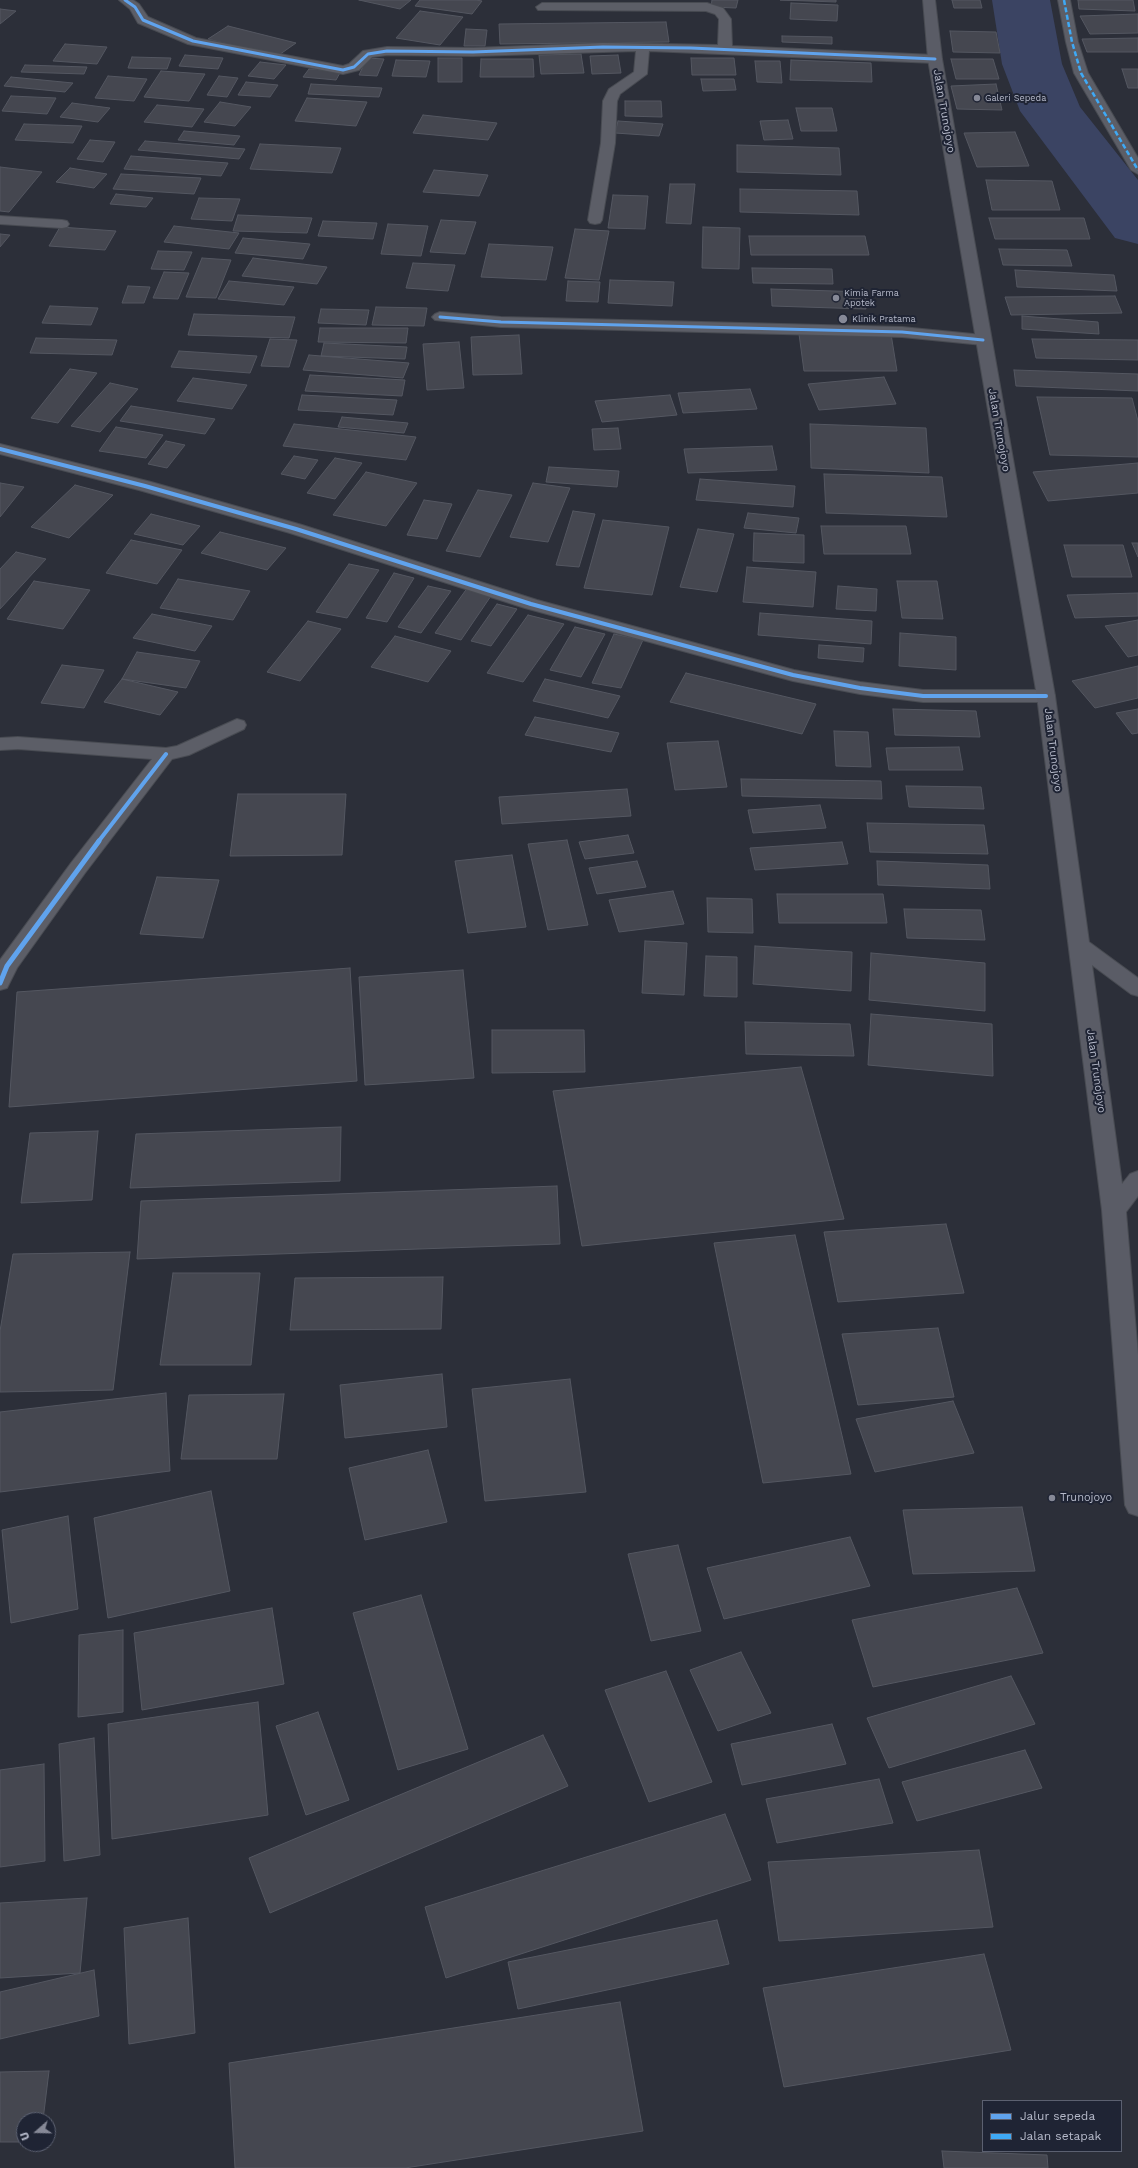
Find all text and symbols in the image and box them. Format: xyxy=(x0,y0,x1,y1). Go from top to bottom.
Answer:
street label: Jalan Trunojoyo xyxy=(930,68,958,154)
marker: Galeri Sepeda xyxy=(972,93,982,103)
place label: Galeri Sepeda xyxy=(985,93,1046,103)
place label: Kimia Farma Apotek xyxy=(844,288,899,309)
marker: Kimia Farma Apotek xyxy=(831,293,841,303)
marker: Klinik Pratama xyxy=(837,313,849,325)
place label: Klinik Pratama xyxy=(852,314,916,324)
street label: Jalan Trunojoyo xyxy=(985,387,1013,473)
street label: Jalan Trunojoyo xyxy=(1041,707,1065,793)
street label: Jalan Trunojoyo xyxy=(1084,1028,1108,1114)
place label: Trunojoyo xyxy=(1060,1491,1112,1505)
marker: Trunojoyo xyxy=(1047,1493,1057,1503)
legend xyxy=(982,2100,1122,2152)
text: Jalur sepeda xyxy=(1020,2109,1095,2123)
north arrow xyxy=(16,2112,56,2152)
text: Jalan setapak xyxy=(1020,2129,1101,2143)
text: U xyxy=(18,2130,33,2142)

